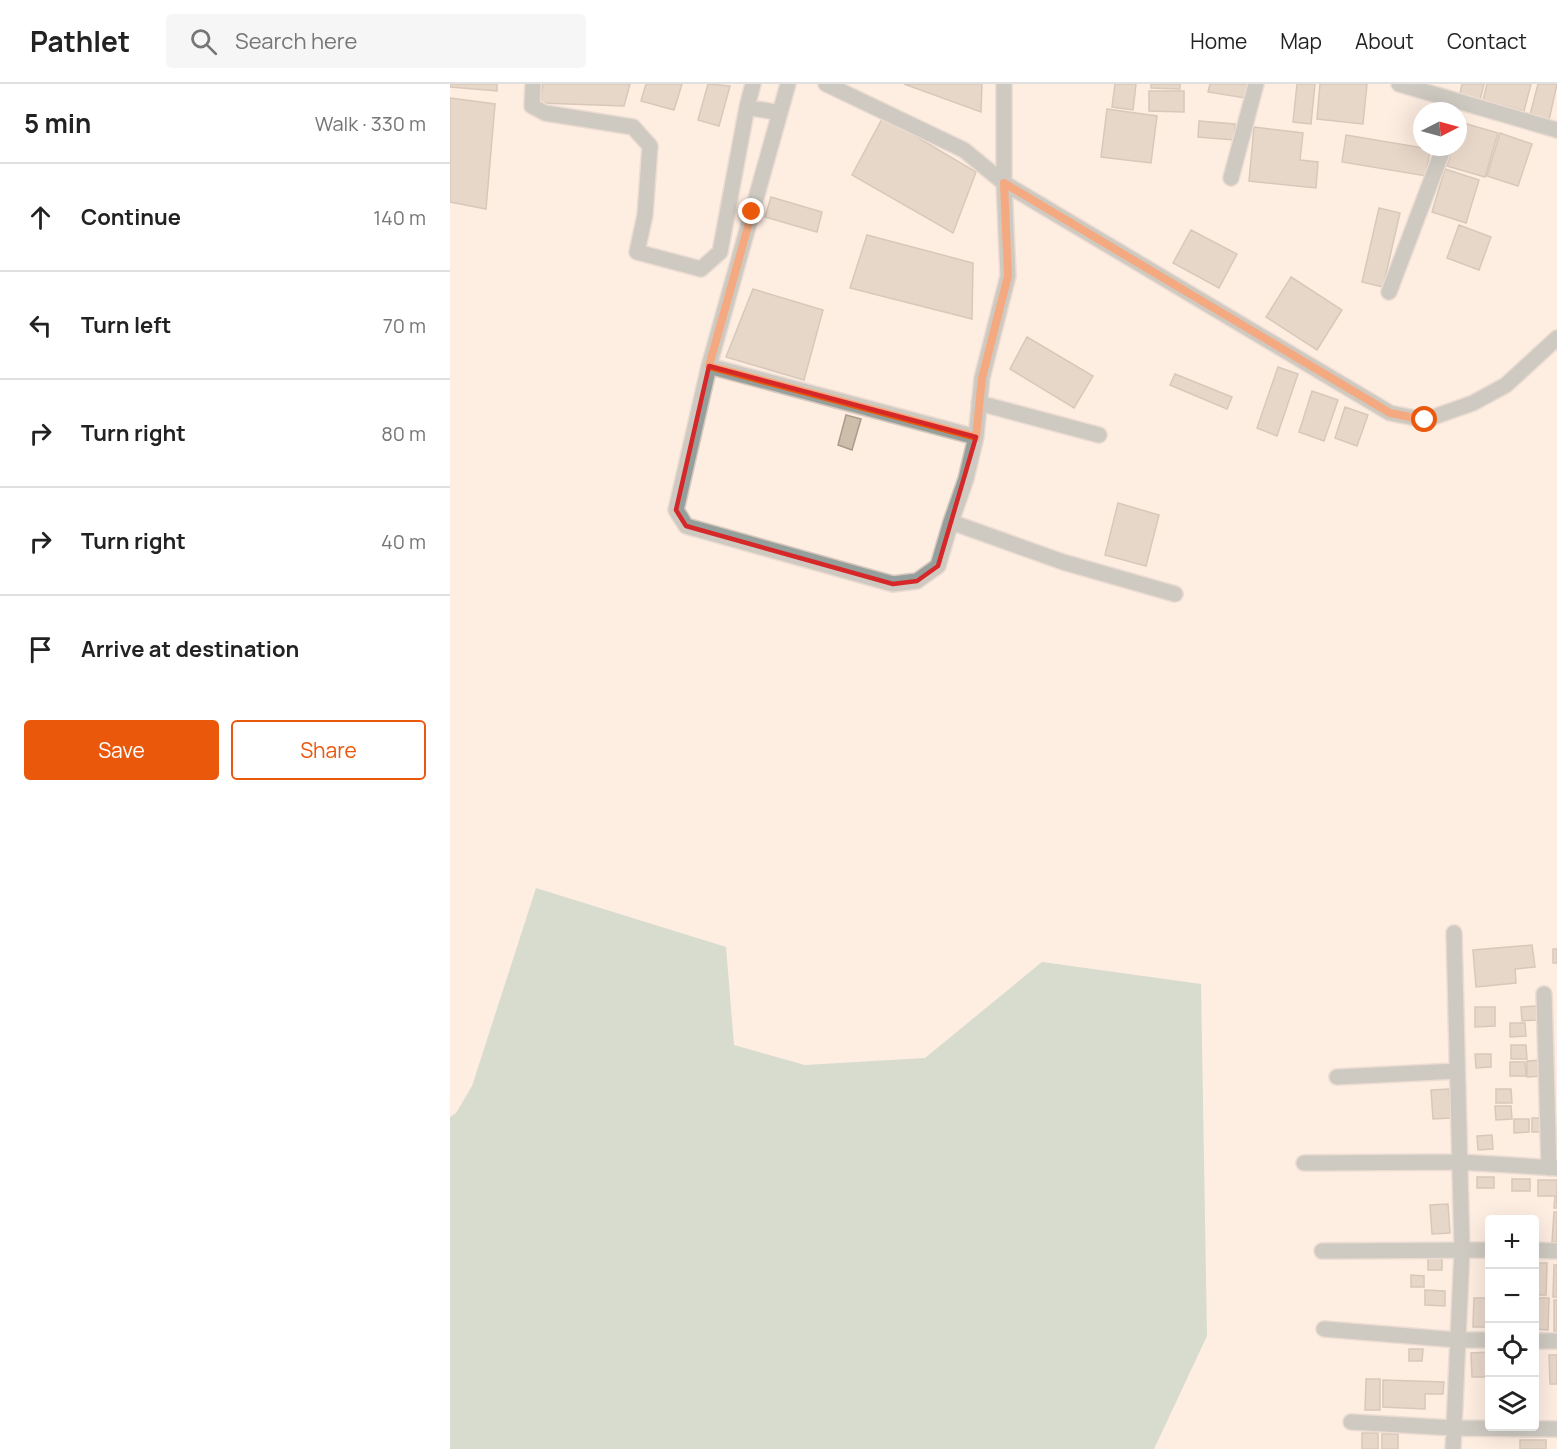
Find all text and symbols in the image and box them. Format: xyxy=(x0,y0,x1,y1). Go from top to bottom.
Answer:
search box xyxy=(166,14,586,68)
text: Pathlet xyxy=(30,22,130,60)
icon: search xyxy=(187,25,220,58)
text: Search here xyxy=(235,26,357,56)
text: Home xyxy=(1190,27,1247,55)
text: Map xyxy=(1280,27,1322,55)
text: About xyxy=(1355,27,1414,55)
text: Contact xyxy=(1447,27,1527,55)
north arrow xyxy=(1413,102,1467,156)
text: 5 min xyxy=(24,105,91,141)
text: Walk · 330 m xyxy=(315,110,426,137)
route end xyxy=(738,198,764,224)
icon: ahead xyxy=(24,201,57,234)
text: Continue xyxy=(81,202,181,232)
text: 140 m xyxy=(373,204,426,231)
icon: left xyxy=(24,309,57,342)
text: Turn left xyxy=(81,310,171,340)
text: 70 m xyxy=(383,312,426,339)
route start xyxy=(1411,406,1437,432)
icon: right xyxy=(24,417,57,450)
text: Turn right xyxy=(81,418,186,448)
text: 80 m xyxy=(381,420,426,447)
icon: right xyxy=(24,525,57,558)
text: Turn right xyxy=(81,526,186,556)
text: 40 m xyxy=(381,528,426,555)
icon: arrive xyxy=(24,633,57,666)
text: Arrive at destination xyxy=(81,634,299,664)
button: Save xyxy=(24,720,219,780)
button: Share xyxy=(231,720,426,780)
map controls xyxy=(1485,1215,1539,1431)
button: + xyxy=(1485,1215,1539,1269)
button: − xyxy=(1485,1269,1539,1323)
button: locate xyxy=(1485,1323,1539,1377)
button: layers xyxy=(1485,1377,1539,1431)

